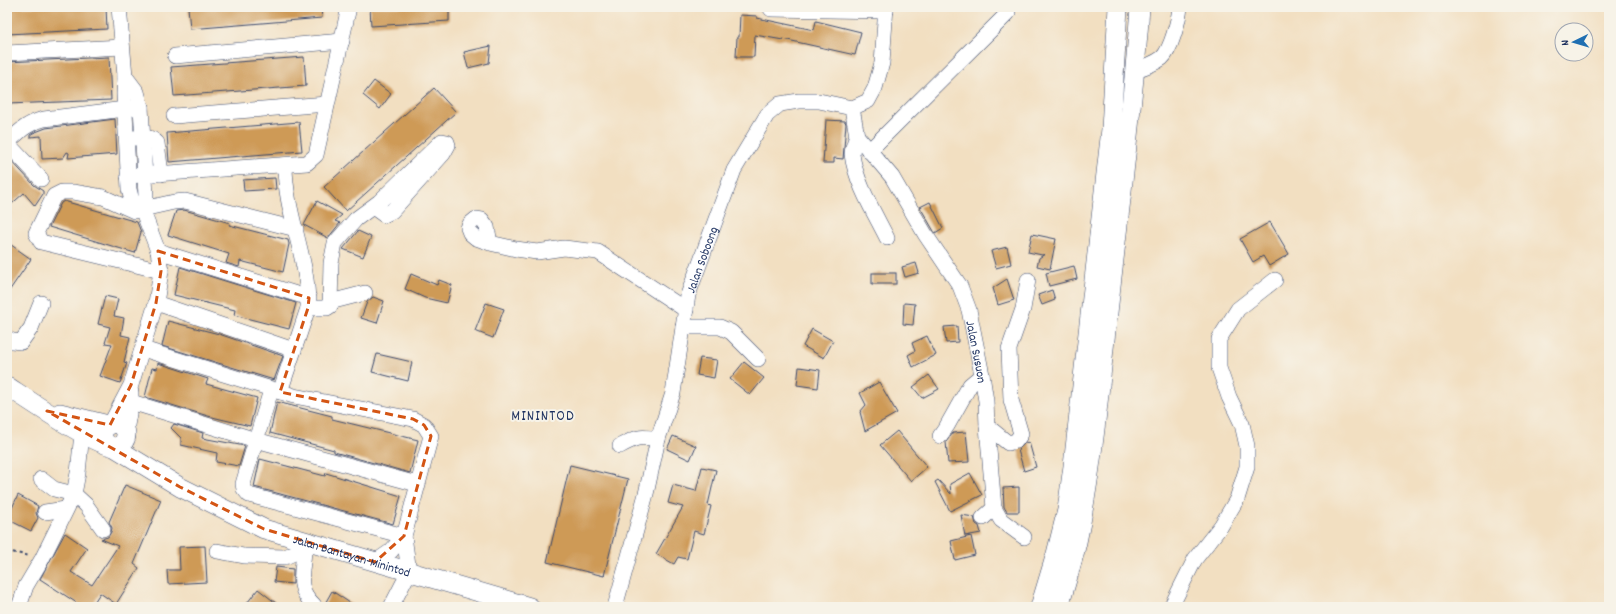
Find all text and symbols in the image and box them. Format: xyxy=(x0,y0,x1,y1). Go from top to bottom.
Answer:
north arrow xyxy=(1554,22,1594,62)
text: N xyxy=(1558,39,1574,46)
street label: Jalan Soboong xyxy=(683,224,724,296)
street label: Jalan Susuon xyxy=(959,319,990,385)
district label: MININTOD xyxy=(511,406,575,428)
street label: Jalan Bantayan-Minintod xyxy=(291,531,412,583)

